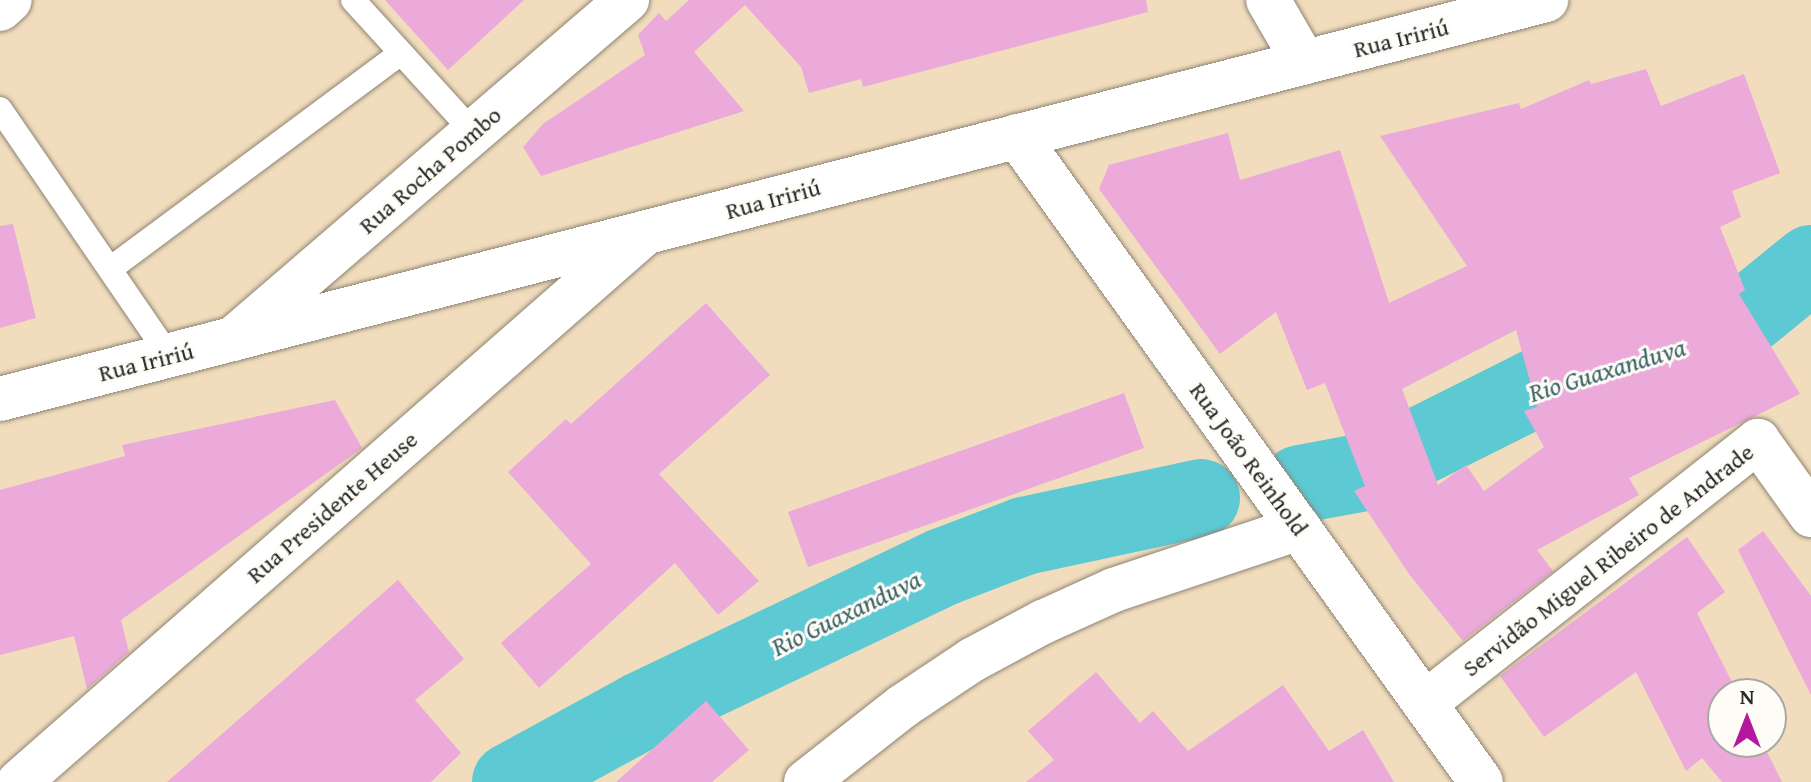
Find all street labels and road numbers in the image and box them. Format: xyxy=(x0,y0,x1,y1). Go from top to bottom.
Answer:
street label: Rua Iririú xyxy=(1350,12,1452,64)
street label: Rua Rocha Pombo xyxy=(353,100,507,240)
street label: Rua Iririú xyxy=(722,173,824,225)
street label: Rua Iririú xyxy=(95,336,197,388)
street label: Rua João Reinhold xyxy=(1184,377,1314,541)
street label: Rua Presidente Heuse xyxy=(241,425,423,589)
street label: Servidão Miguel Ribeiro de Andrade xyxy=(1457,437,1759,683)

